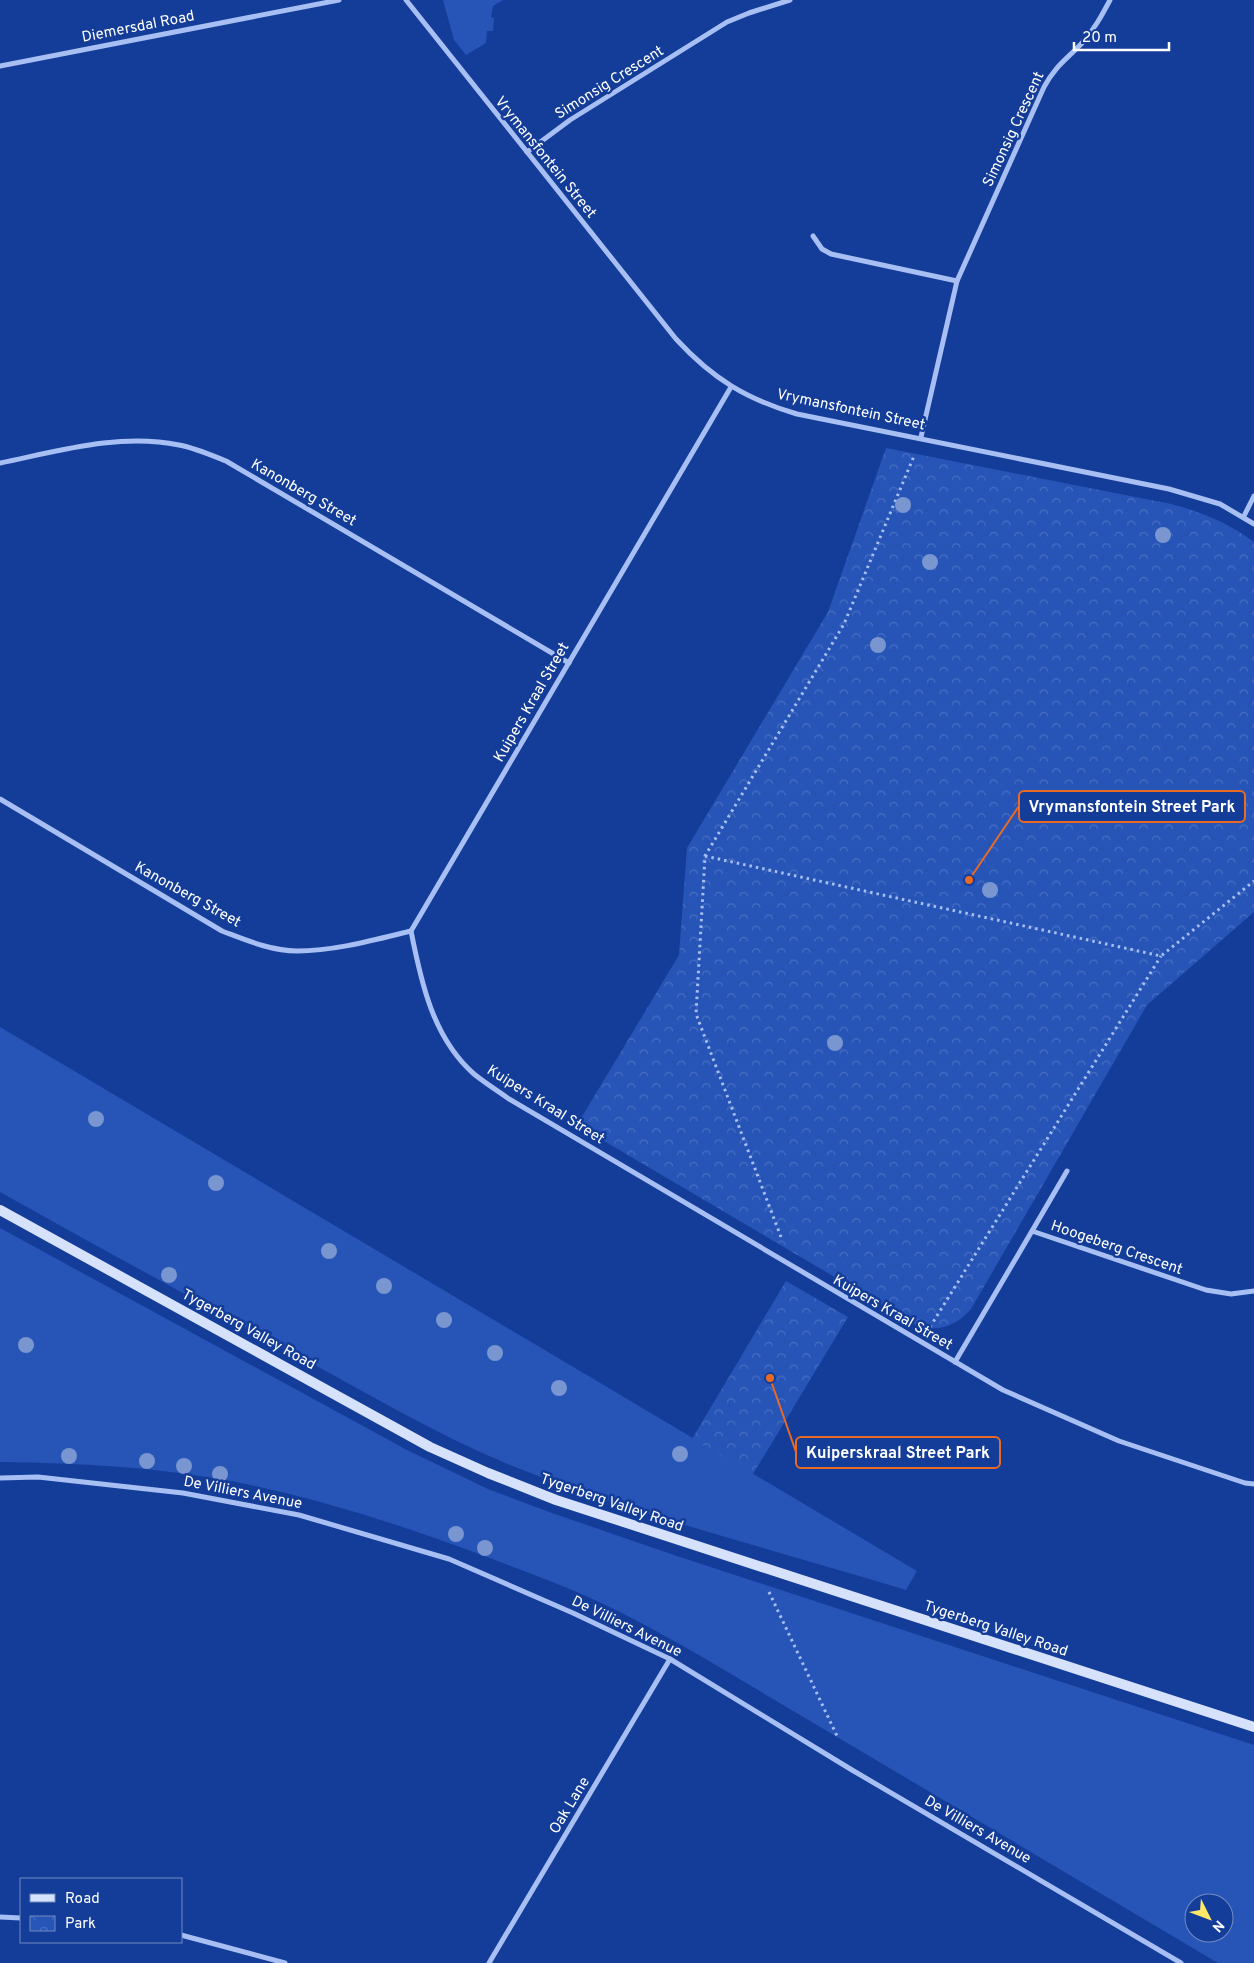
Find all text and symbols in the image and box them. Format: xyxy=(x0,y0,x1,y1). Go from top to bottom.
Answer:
street label: Diemersdal Road xyxy=(80,7,196,48)
scale bar xyxy=(1074,20,1169,52)
text: 20 m xyxy=(1082,29,1117,48)
street label: Simonsig Crescent xyxy=(552,42,668,124)
street label: Simonsig Crescent xyxy=(979,69,1049,190)
street label: Vrymansfontein Street xyxy=(490,93,600,223)
street label: Vrymansfontein Street xyxy=(775,385,927,435)
street label: Kanonberg Street xyxy=(247,455,359,531)
street label: Kuipers Kraal Street xyxy=(490,639,574,766)
callout: Vrymansfontein Street Park xyxy=(1019,791,1245,822)
text: Vrymansfontein Street Park xyxy=(1029,798,1235,818)
street label: Kanonberg Street xyxy=(131,858,244,932)
street label: Kuipers Kraal Street xyxy=(483,1061,608,1149)
street label: Hoogeberg Crescent xyxy=(1048,1217,1185,1280)
street label: Kuipers Kraal Street xyxy=(829,1271,956,1355)
street label: Tygerberg Valley Road xyxy=(178,1286,319,1375)
callout: Kuiperskraal Street Park xyxy=(796,1437,1000,1468)
text: Kuiperskraal Street Park xyxy=(806,1444,990,1464)
street label: Tygerberg Valley Road xyxy=(537,1470,686,1537)
street label: De Villiers Avenue xyxy=(182,1473,304,1514)
street label: De Villiers Avenue xyxy=(568,1592,685,1662)
street label: Tygerberg Valley Road xyxy=(921,1597,1070,1662)
street label: Oak Lane xyxy=(546,1774,595,1838)
street label: De Villiers Avenue xyxy=(920,1792,1034,1869)
legend xyxy=(20,1878,182,1943)
text: Road xyxy=(65,1890,100,1909)
north arrow xyxy=(1184,1893,1234,1943)
text: Park xyxy=(65,1915,96,1934)
text: N xyxy=(1208,1916,1227,1935)

